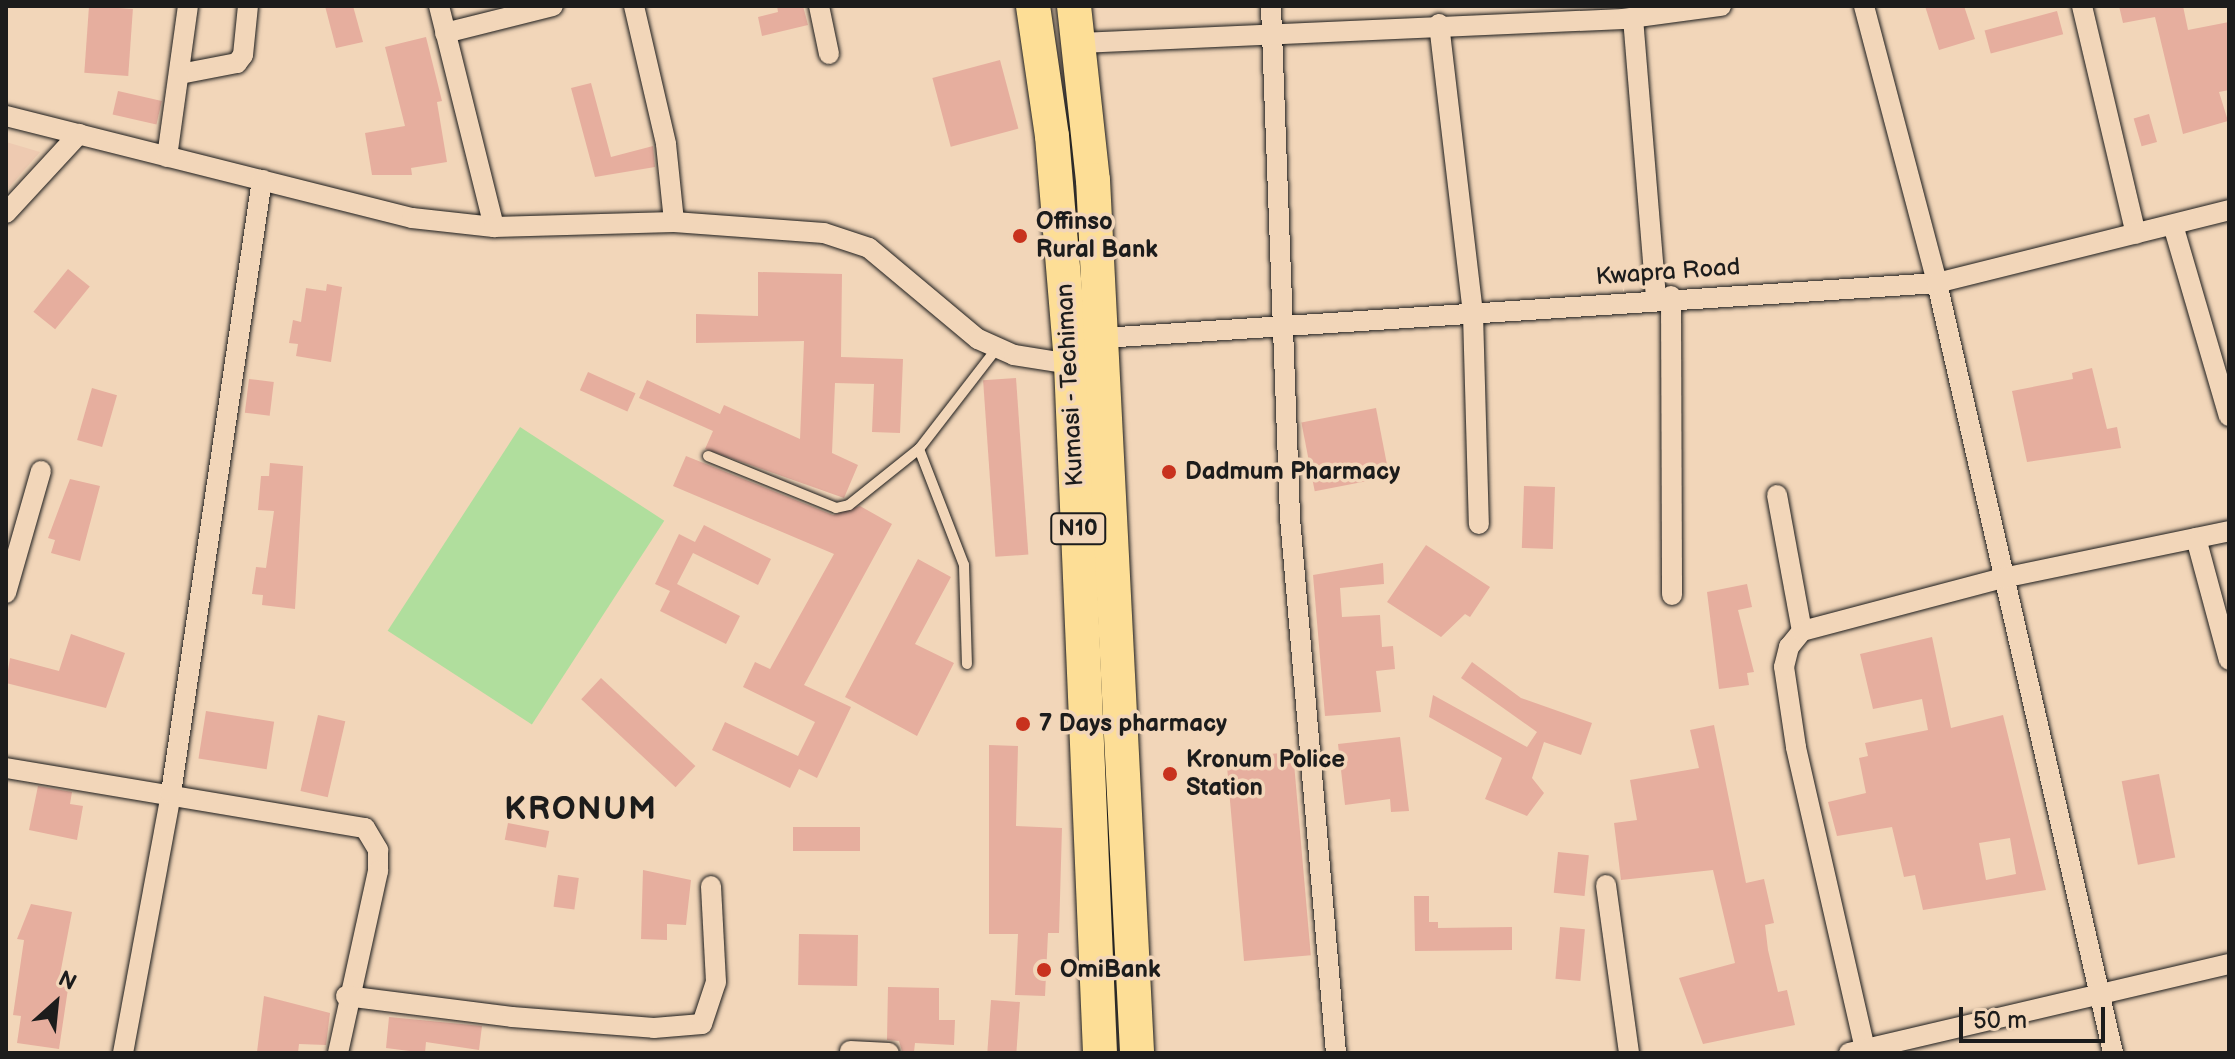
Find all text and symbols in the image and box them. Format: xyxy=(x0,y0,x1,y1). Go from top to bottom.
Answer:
place label: Offinso Rural Bank xyxy=(1036,208,1158,264)
marker: Offinso Rural Bank xyxy=(1011,227,1029,245)
street label: Kwapra Road xyxy=(1595,253,1741,291)
street label: Kumasi - Techiman xyxy=(1050,281,1090,489)
place label: Dadmum Pharmacy xyxy=(1185,458,1400,486)
marker: Dadmum Pharmacy xyxy=(1160,463,1178,481)
road number: N10 xyxy=(1050,511,1106,547)
place label: 7 Days pharmacy xyxy=(1039,710,1227,738)
marker: 7 Days pharmacy xyxy=(1014,715,1032,733)
place label: Kronum Police Station xyxy=(1186,746,1345,802)
marker: Kronum Police Station xyxy=(1161,765,1179,783)
district label: KRONUM xyxy=(504,791,658,829)
place label: OmiBank xyxy=(1060,956,1161,984)
marker: OmiBank xyxy=(1035,961,1053,979)
north arrow xyxy=(16,963,96,1043)
text: N xyxy=(54,965,81,997)
scale bar xyxy=(1963,991,2109,1041)
text: 50 m xyxy=(1973,1006,2027,1035)

